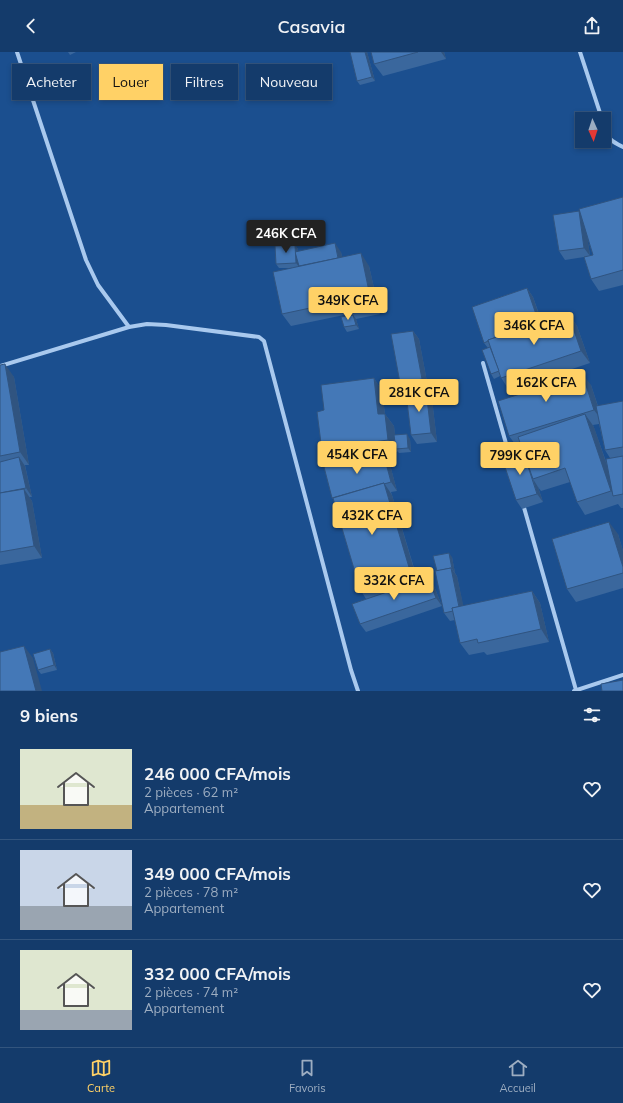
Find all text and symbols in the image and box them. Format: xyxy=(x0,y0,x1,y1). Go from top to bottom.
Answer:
icon: back xyxy=(20,15,42,37)
text: Casavia xyxy=(278,15,345,38)
icon: share xyxy=(581,15,603,37)
chip: Acheter xyxy=(12,64,91,100)
chip: Louer xyxy=(99,64,163,100)
chip: Filtres xyxy=(171,64,238,100)
chip: Nouveau xyxy=(246,64,332,100)
north arrow xyxy=(575,112,611,148)
map controls xyxy=(575,112,611,148)
pin: 246K CFA xyxy=(245,220,327,254)
text: 246K CFA xyxy=(256,225,317,241)
pin: 349K CFA xyxy=(307,287,389,321)
text: 349K CFA xyxy=(318,292,379,308)
pin: 346K CFA xyxy=(493,312,575,346)
text: 346K CFA xyxy=(504,317,565,333)
pin: 162K CFA xyxy=(505,369,587,403)
text: 162K CFA xyxy=(516,374,577,390)
pin: 281K CFA xyxy=(378,379,460,413)
text: 281K CFA xyxy=(389,384,450,400)
pin: 454K CFA xyxy=(316,441,398,475)
pin: 799K CFA xyxy=(479,442,561,476)
text: 454K CFA xyxy=(327,446,388,462)
text: 799K CFA xyxy=(490,447,551,463)
pin: 432K CFA xyxy=(331,502,413,536)
text: 432K CFA xyxy=(342,507,403,523)
pin: 332K CFA xyxy=(353,567,435,601)
text: 332K CFA xyxy=(364,572,425,588)
icon: filters xyxy=(581,704,603,726)
text: 9 biens xyxy=(20,705,78,726)
text: 246 000 CFA/mois xyxy=(144,763,291,784)
icon: home xyxy=(52,765,100,813)
icon: heart xyxy=(581,778,603,800)
text: 2 pièces · 62 m² xyxy=(144,784,238,800)
text: Appartement xyxy=(144,800,224,816)
text: 349 000 CFA/mois xyxy=(144,863,291,884)
icon: home xyxy=(52,866,100,914)
icon: heart xyxy=(581,879,603,901)
text: 2 pièces · 78 m² xyxy=(144,884,238,900)
text: Appartement xyxy=(144,900,224,916)
text: 332 000 CFA/mois xyxy=(144,963,291,984)
icon: home xyxy=(52,966,100,1014)
icon: heart xyxy=(581,979,603,1001)
text: 2 pièces · 74 m² xyxy=(144,984,238,1000)
text: Appartement xyxy=(144,1000,224,1016)
tab: Carte xyxy=(87,1057,115,1095)
tab: Favoris xyxy=(289,1057,326,1095)
tab: Accueil xyxy=(500,1057,536,1095)

